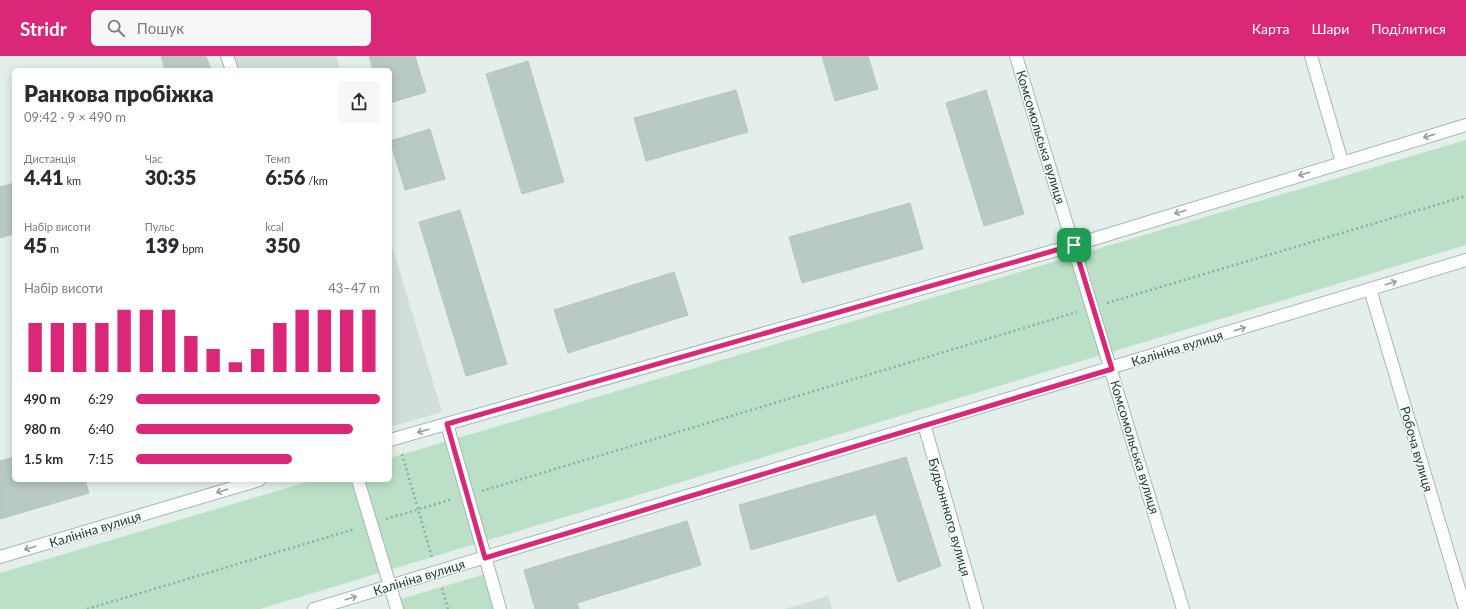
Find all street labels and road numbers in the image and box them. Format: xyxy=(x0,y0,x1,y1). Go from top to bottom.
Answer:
street label: Комсомольська вулиця xyxy=(1013,68,1069,206)
street label: Калініна вулиця xyxy=(1129,326,1225,370)
street label: Комсомольська вулиця xyxy=(1107,378,1163,516)
street label: Робоча вулиця xyxy=(1397,404,1437,494)
street label: Будьоннного вулиця xyxy=(925,456,975,578)
street label: Калініна вулиця xyxy=(47,507,143,551)
street label: Калініна вулиця xyxy=(371,555,467,599)

